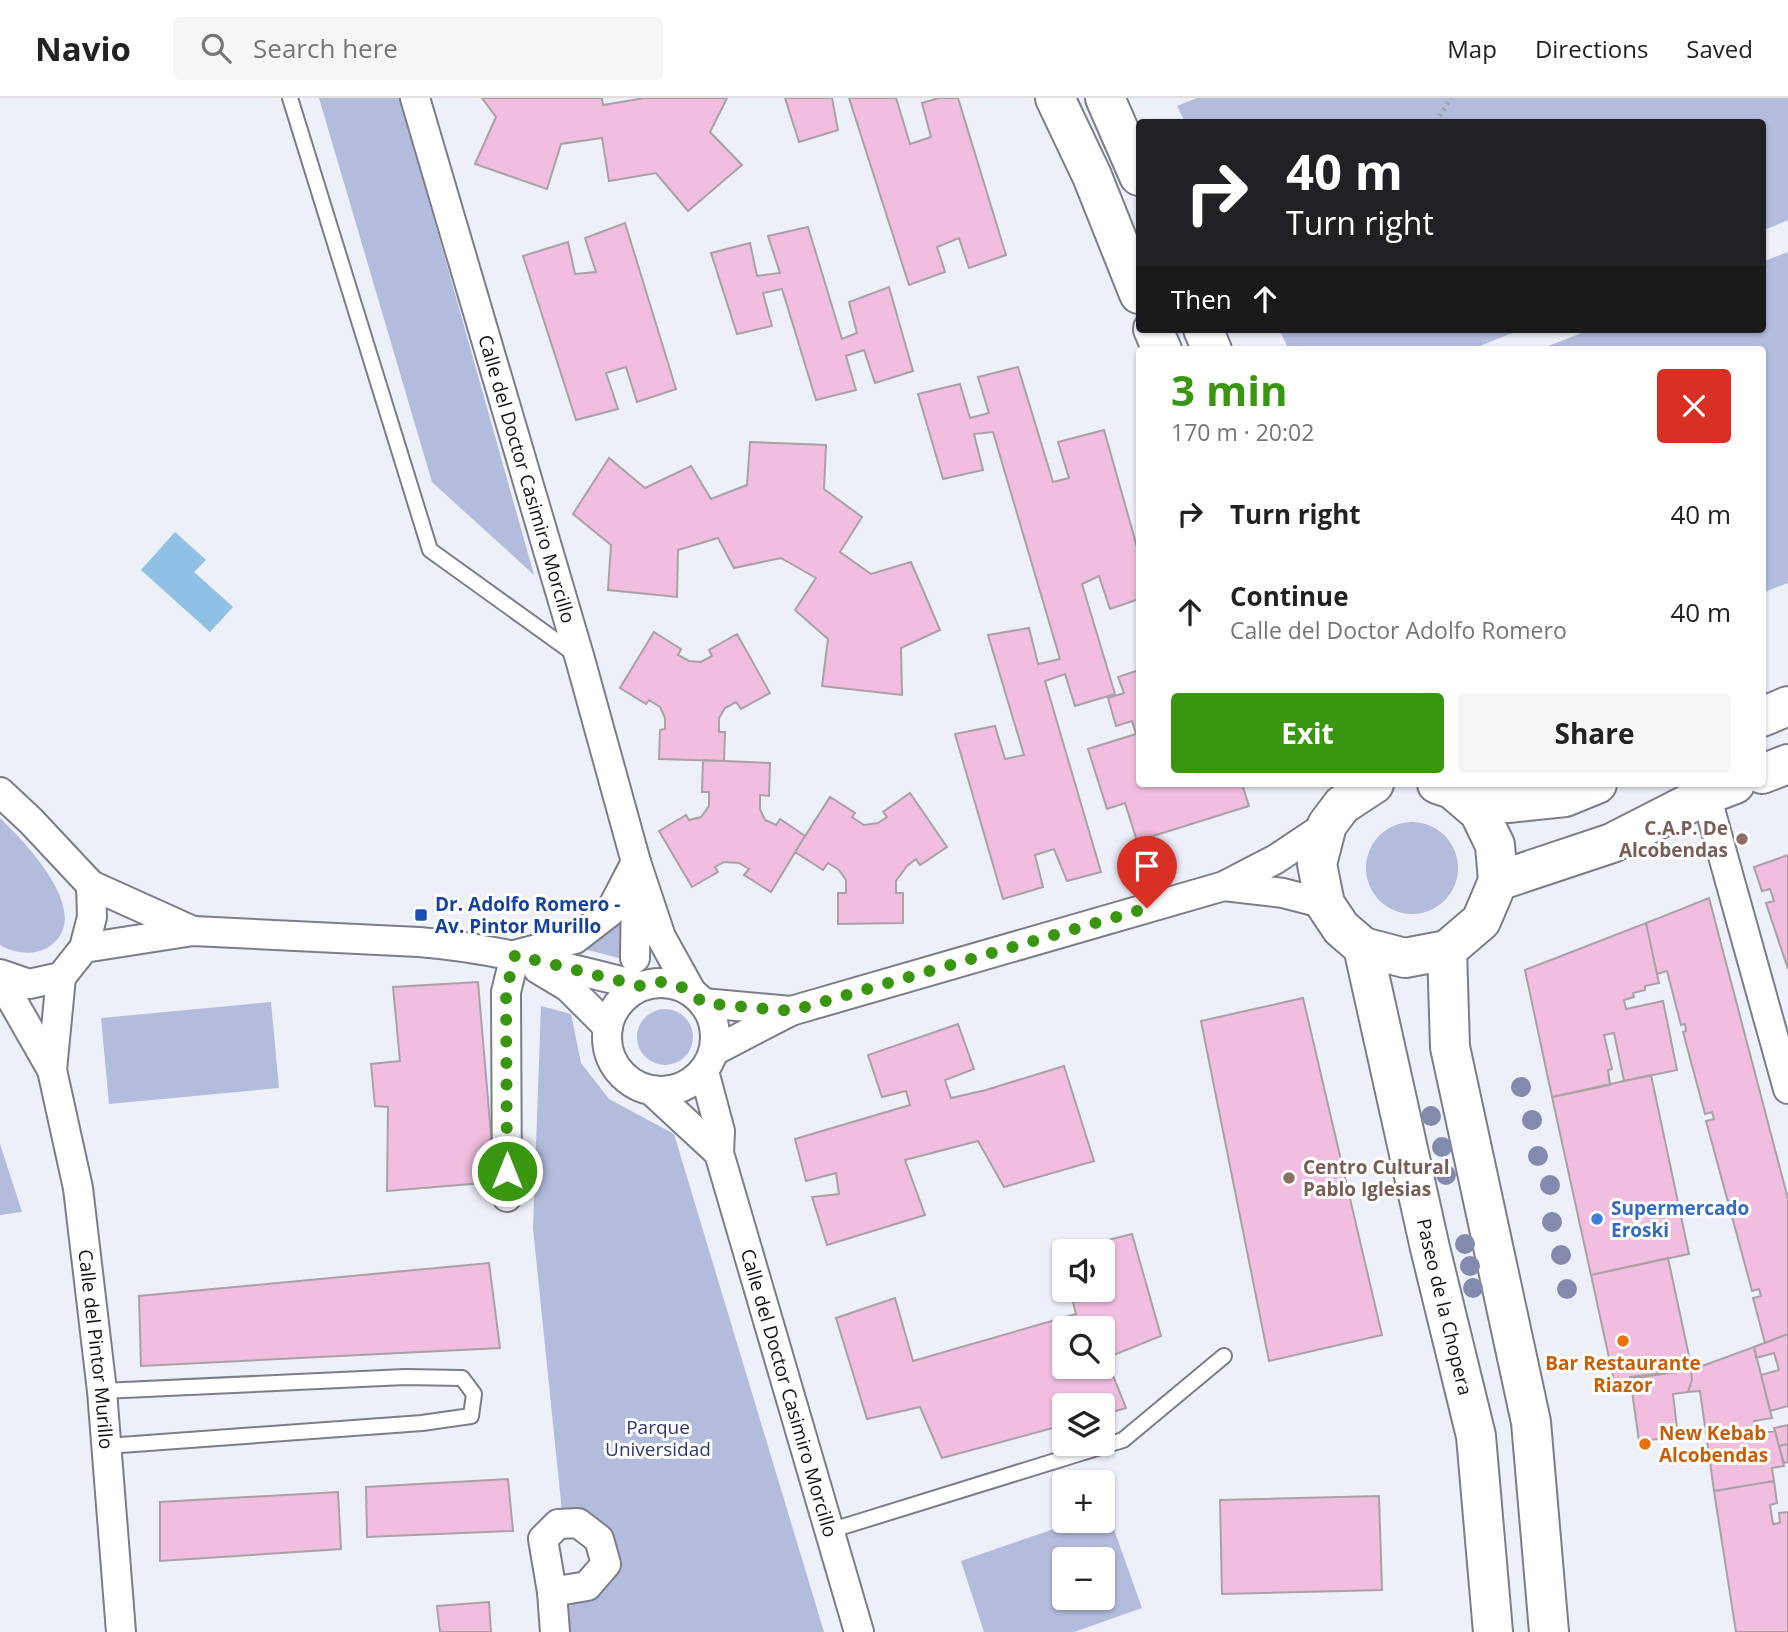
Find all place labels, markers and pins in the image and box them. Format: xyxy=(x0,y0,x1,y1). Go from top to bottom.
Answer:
place label: C.A.P. De Alcobendas xyxy=(1619,815,1728,863)
marker: C.A.P. De Alcobendas xyxy=(1734,831,1750,847)
pin xyxy=(1117,836,1177,908)
place label: Dr. Adolfo Romero - Av. Pintor Murillo xyxy=(435,891,620,939)
marker: Dr. Adolfo Romero - Av. Pintor Murillo xyxy=(413,907,429,923)
place label: Centro Cultural Pablo Iglesias xyxy=(1303,1154,1449,1202)
marker: Centro Cultural Pablo Iglesias xyxy=(1281,1170,1297,1186)
place label: Supermercado Eroski xyxy=(1611,1195,1749,1243)
marker: Supermercado Eroski xyxy=(1589,1211,1605,1227)
marker: Bar Restaurante Riazor xyxy=(1615,1333,1631,1349)
place label: Bar Restaurante Riazor xyxy=(1545,1350,1701,1398)
place label: New Kebab Alcobendas xyxy=(1659,1420,1768,1468)
marker: New Kebab Alcobendas xyxy=(1637,1436,1653,1452)

